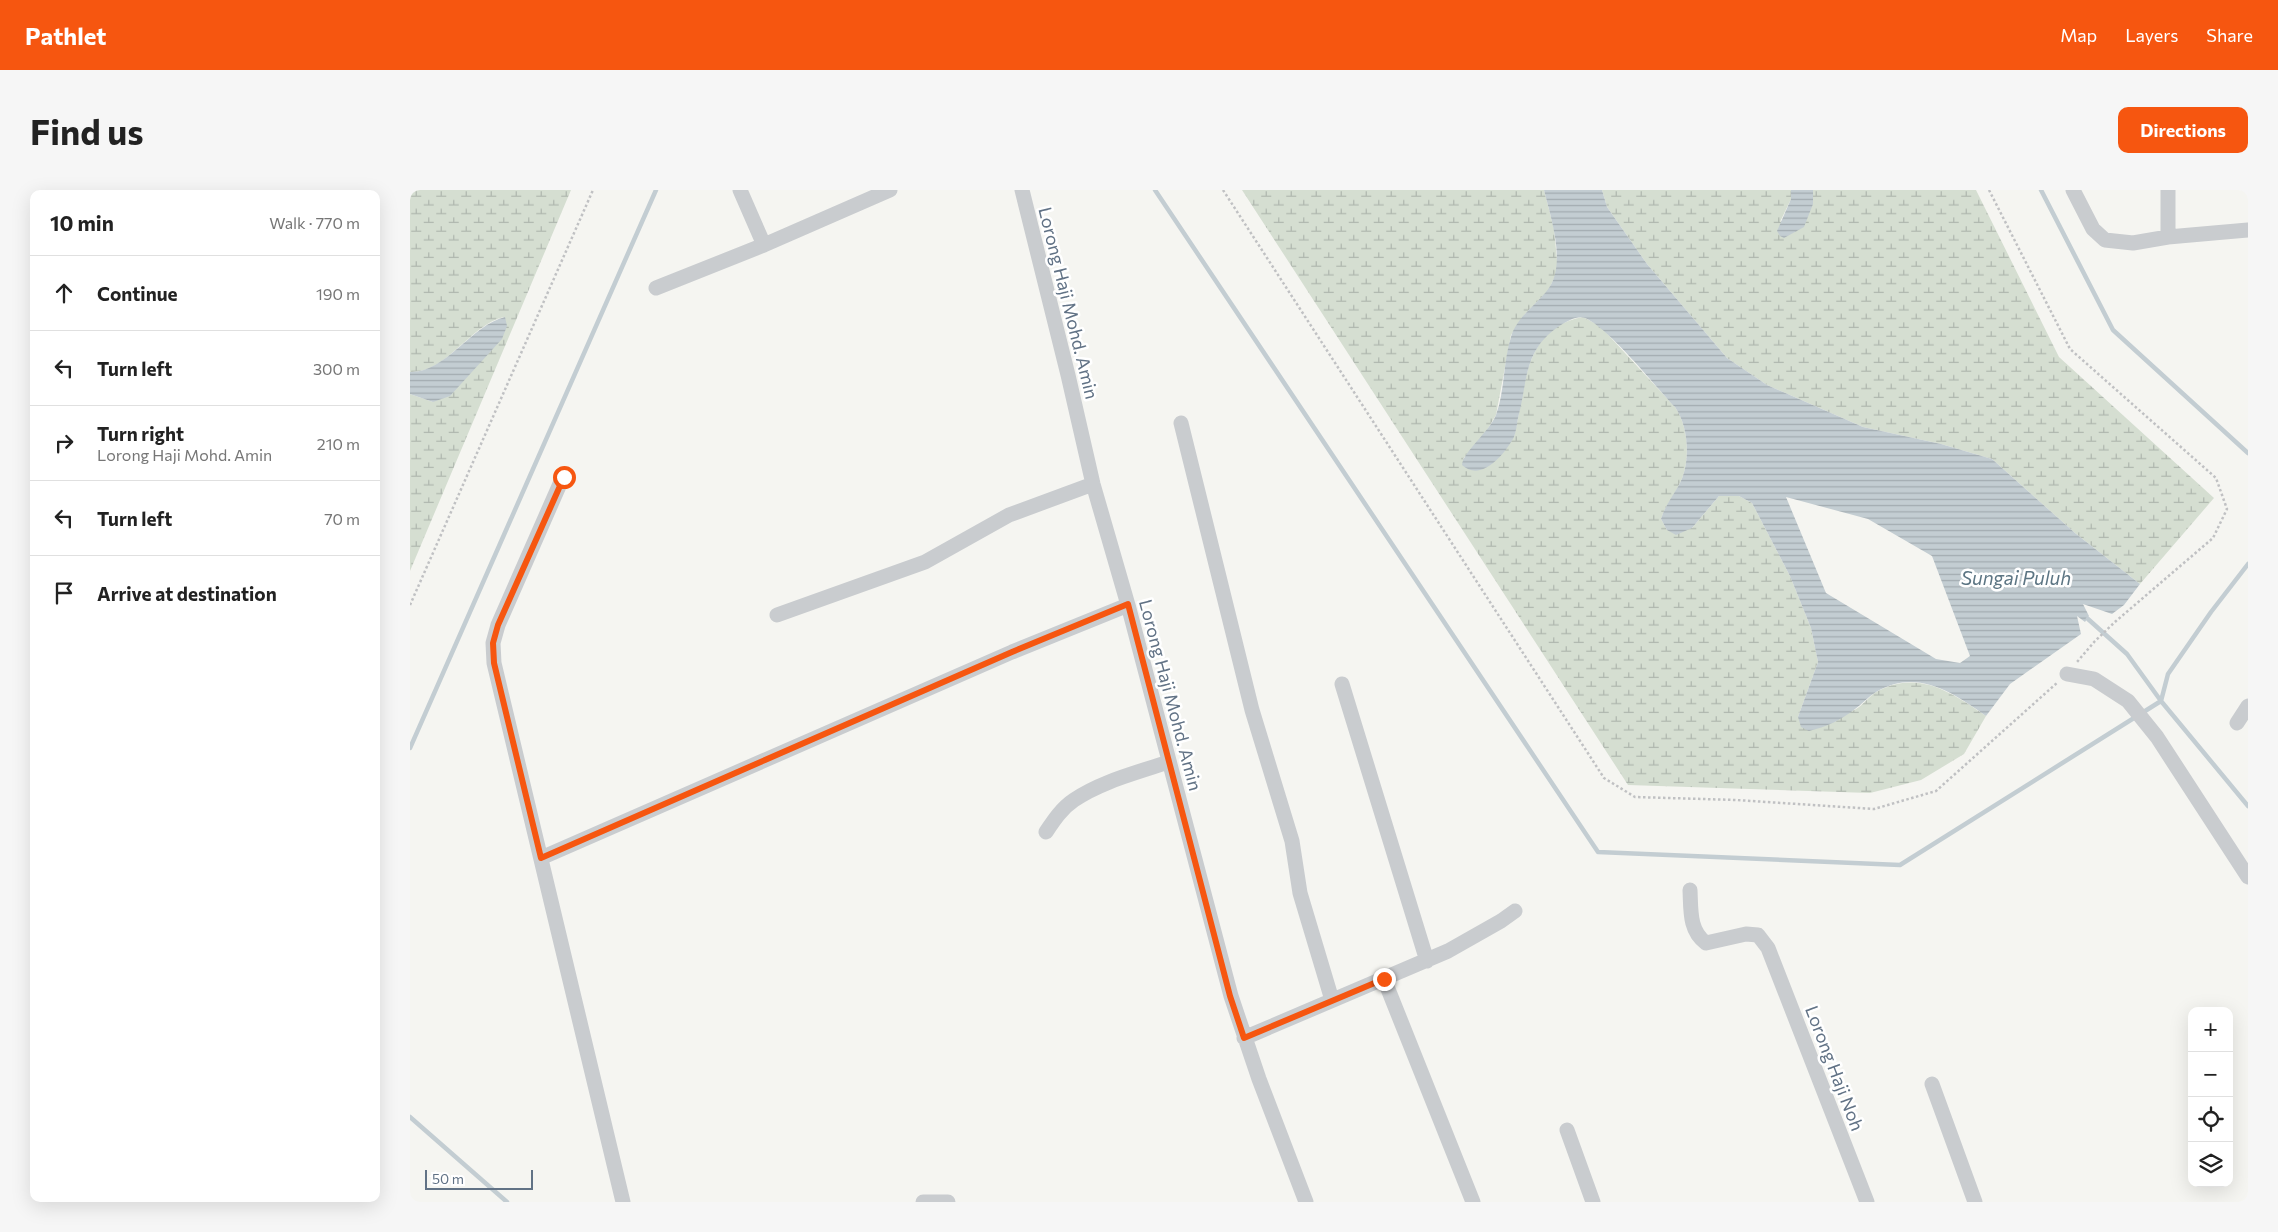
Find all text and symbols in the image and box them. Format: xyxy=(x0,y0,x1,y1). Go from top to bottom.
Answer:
text: Pathlet xyxy=(25,21,106,50)
text: Map xyxy=(2060,24,2097,46)
text: Layers xyxy=(2125,24,2178,46)
text: Share xyxy=(2206,24,2253,46)
button: Directions xyxy=(2118,107,2248,153)
text: Find us xyxy=(30,109,144,152)
street label: Lorong Haji Mohd. Amin xyxy=(1034,205,1104,401)
text: 10 min xyxy=(50,210,114,235)
text: Walk · 770 m xyxy=(269,213,360,232)
icon: ahead xyxy=(50,279,78,307)
text: Continue xyxy=(97,282,177,305)
text: 190 m xyxy=(316,284,360,303)
icon: left xyxy=(50,354,78,382)
text: Turn left xyxy=(97,357,172,380)
text: 300 m xyxy=(313,359,360,378)
text: Turn right xyxy=(97,422,184,445)
icon: right xyxy=(50,429,78,457)
text: 210 m xyxy=(317,434,360,453)
text: Lorong Haji Mohd. Amin xyxy=(97,445,272,464)
route start xyxy=(553,466,576,489)
icon: left xyxy=(50,504,78,532)
text: Turn left xyxy=(97,507,172,530)
text: 70 m xyxy=(324,509,360,528)
water label: Sungai Puluh xyxy=(1961,566,2071,589)
icon: arrive xyxy=(50,579,78,607)
text: Arrive at destination xyxy=(97,582,277,605)
street label: Lorong Haji Mohd. Amin xyxy=(1135,597,1207,793)
route end xyxy=(1373,968,1396,991)
street label: Lorong Haji Noh xyxy=(1801,1002,1869,1134)
map controls xyxy=(2188,1007,2233,1187)
button: + xyxy=(2188,1007,2233,1052)
button: − xyxy=(2188,1052,2233,1097)
button: locate xyxy=(2188,1097,2233,1142)
button: layers xyxy=(2188,1142,2233,1187)
scale bar xyxy=(425,1167,532,1190)
text: 50 m xyxy=(432,1170,464,1187)

